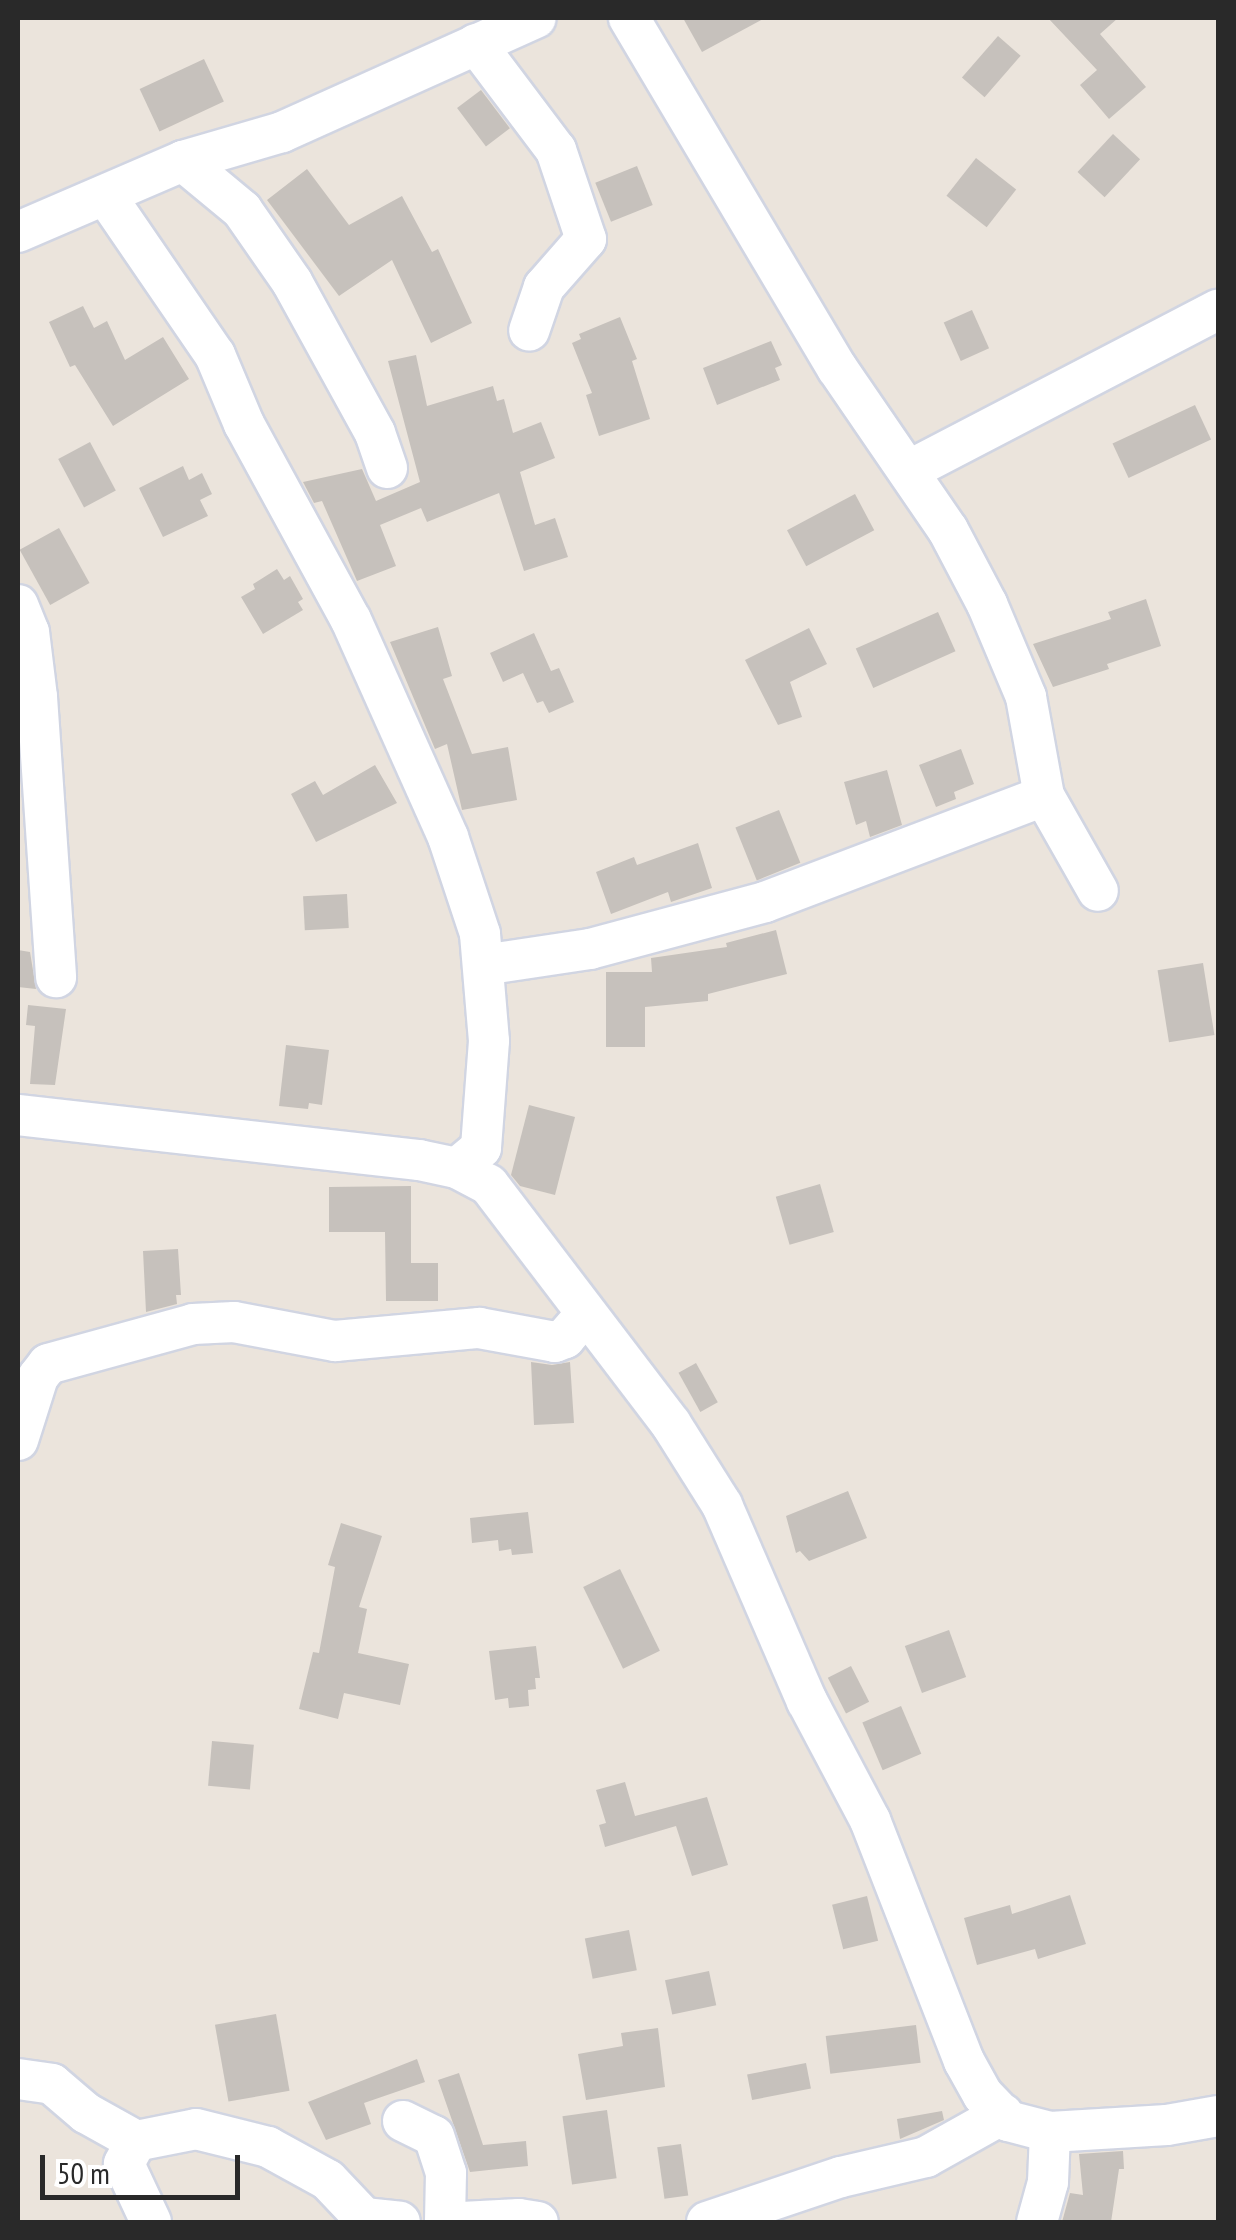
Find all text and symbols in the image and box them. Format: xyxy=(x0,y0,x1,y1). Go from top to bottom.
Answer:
scale bar xyxy=(45,2135,245,2197)
text: 50 m xyxy=(57,2153,110,2192)

